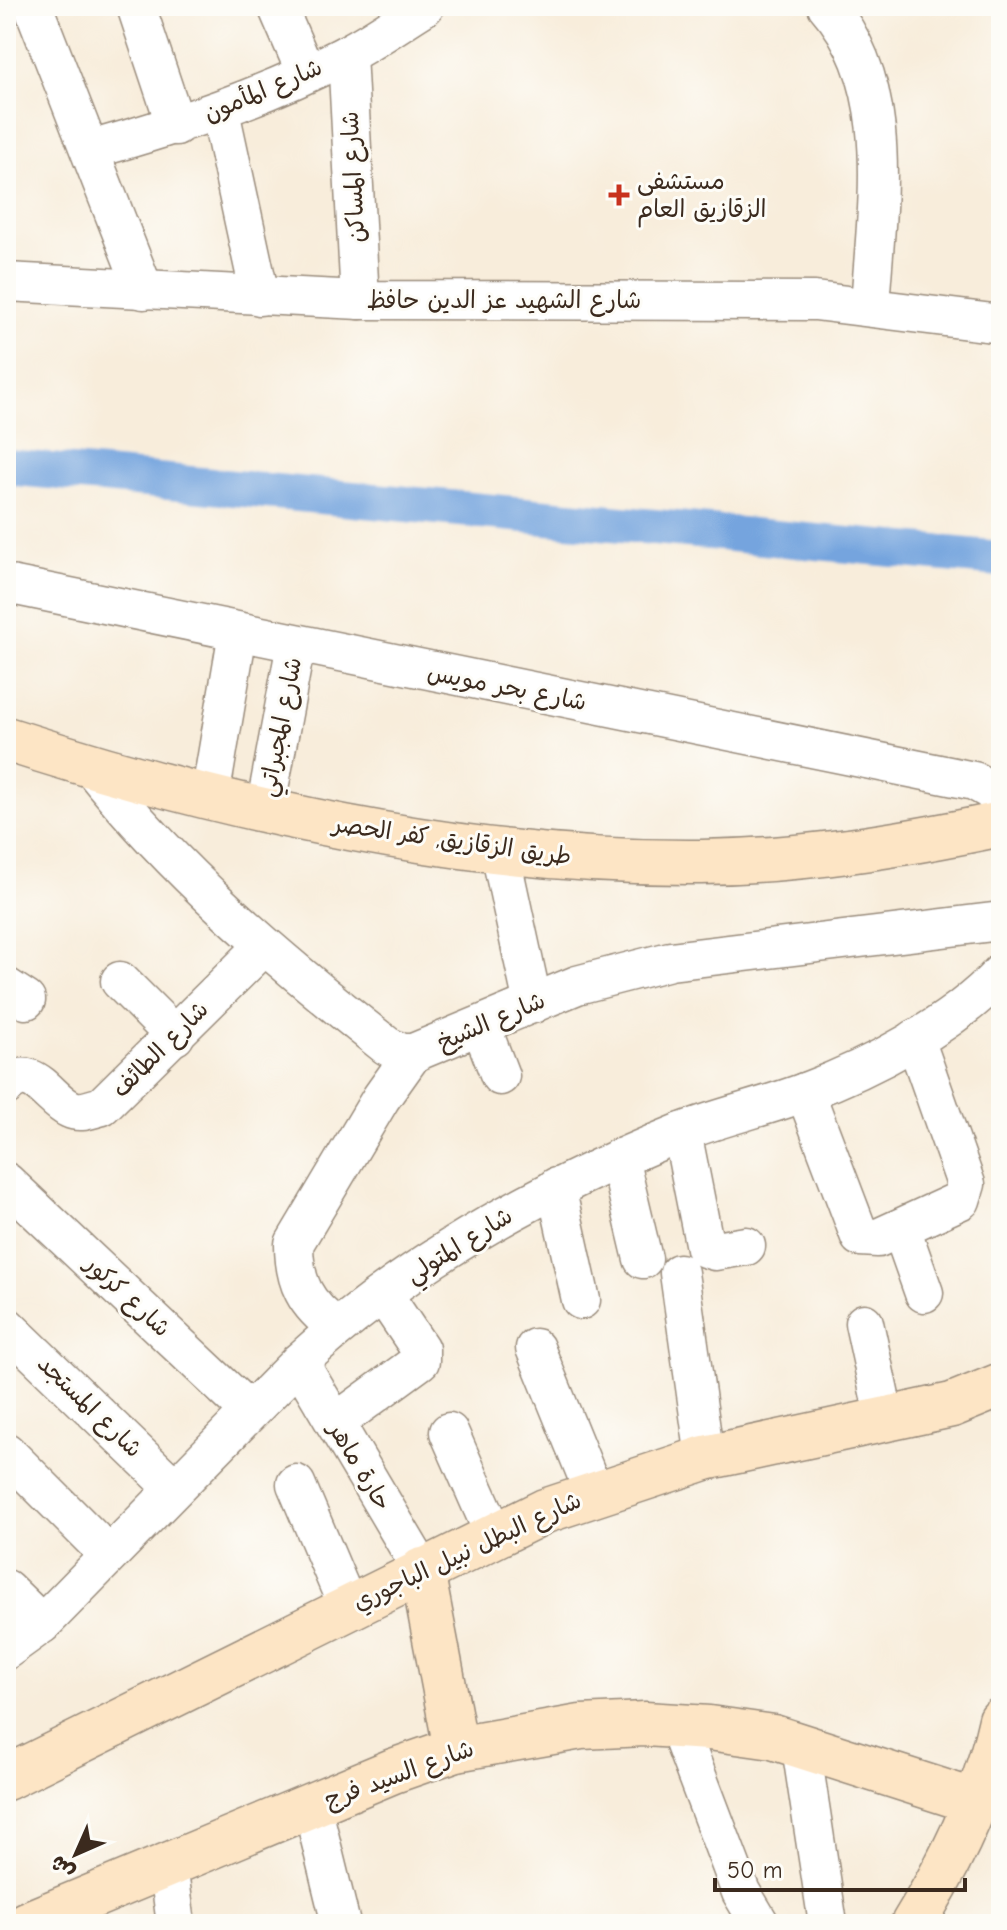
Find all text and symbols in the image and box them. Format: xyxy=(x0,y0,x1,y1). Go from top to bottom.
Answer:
street label: شارع المأمون xyxy=(200,53,327,130)
street label: شارع المساكن xyxy=(336,110,373,243)
place label: مستشفى الزقازيق العام xyxy=(637,167,766,228)
marker: مستشفى الزقازيق العام xyxy=(608,184,630,206)
street label: شارع الشهيد عز الدين حافظ xyxy=(367,286,641,317)
street label: شارع المجبراتي xyxy=(253,655,314,801)
street label: شارع بحر مويس xyxy=(424,658,589,719)
street label: طريق الزقازيق, كفر الحصر xyxy=(329,809,573,871)
street label: شارع الشيخ xyxy=(433,986,550,1059)
street label: شارع الطائف xyxy=(106,995,216,1105)
street label: شارع المتولي xyxy=(401,1201,521,1295)
street label: شارع كركور xyxy=(76,1248,176,1345)
street label: شارع المستجد xyxy=(30,1349,148,1465)
street label: حارة ماهر xyxy=(322,1415,397,1515)
street label: شارع البطل نبيل الباجوري xyxy=(348,1486,587,1619)
street label: شارع السيد فرج xyxy=(321,1734,478,1817)
north arrow xyxy=(36,1814,116,1894)
scale bar xyxy=(715,1842,965,1892)
text: ش xyxy=(45,1850,80,1885)
text: 50 m xyxy=(727,1856,783,1884)

